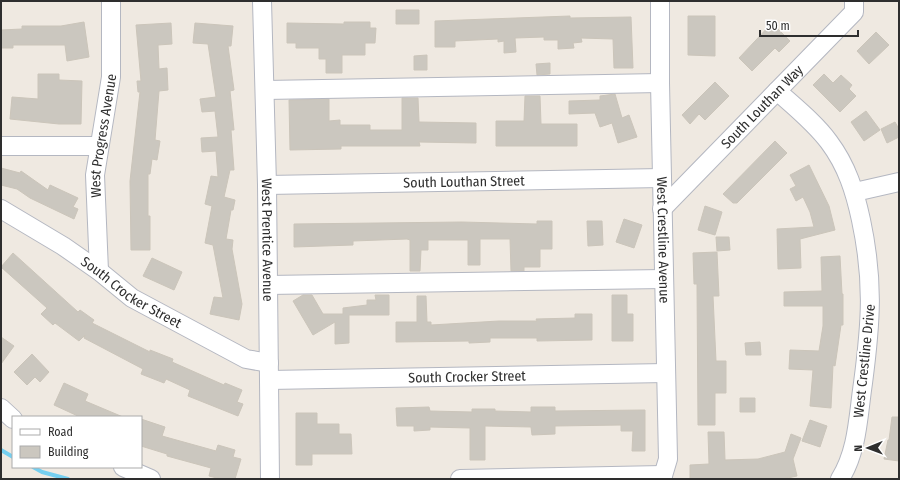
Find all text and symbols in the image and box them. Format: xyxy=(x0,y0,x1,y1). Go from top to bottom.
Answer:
scale bar xyxy=(760,12,858,38)
text: 50 m xyxy=(766,19,790,33)
street label: South Louthan Way xyxy=(718,61,807,152)
street label: West Progress Avenue xyxy=(87,72,120,198)
street label: South Louthan Street xyxy=(403,172,525,192)
street label: West Crestline Avenue xyxy=(653,176,673,304)
street label: West Prentice Avenue xyxy=(258,178,276,302)
street label: South Crocker Street xyxy=(78,253,185,332)
street label: West Crestline Drive xyxy=(850,303,879,419)
street label: South Crocker Street xyxy=(408,367,526,387)
legend xyxy=(12,416,142,468)
text: Road xyxy=(48,425,73,439)
north arrow xyxy=(848,428,888,468)
text: Building xyxy=(48,445,89,459)
text: N xyxy=(852,445,865,452)

